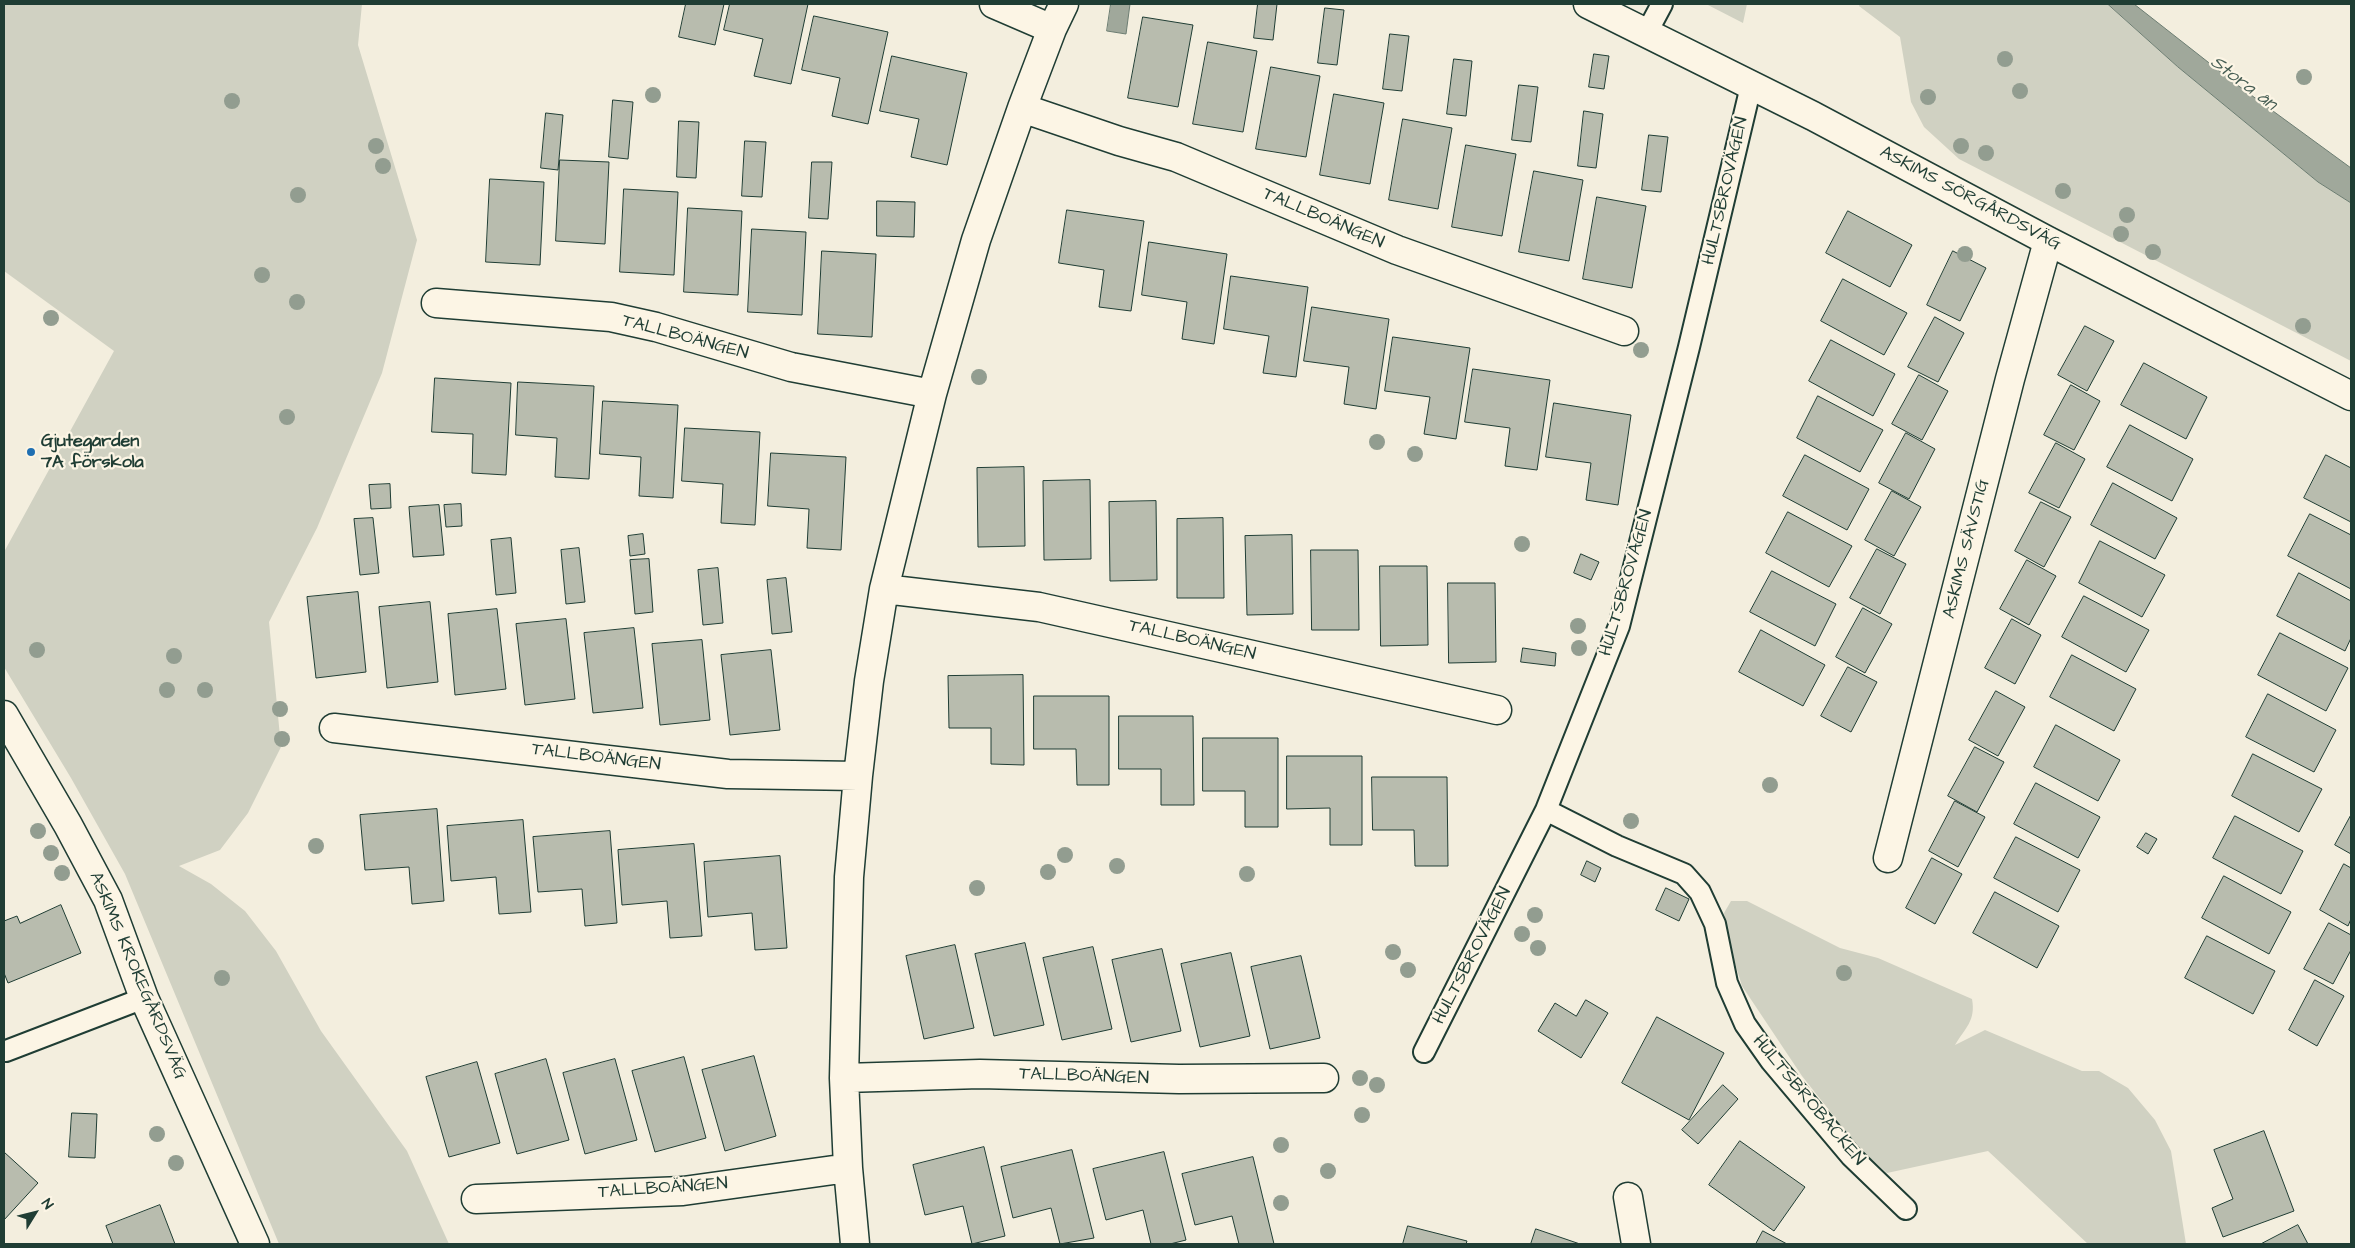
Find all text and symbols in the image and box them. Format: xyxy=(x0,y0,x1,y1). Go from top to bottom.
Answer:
water label: Stora ån xyxy=(2205,52,2281,116)
street label: HULTSBROVÄGEN xyxy=(1698,115,1754,267)
street label: ASKIMS SÖRGÅRDSVÄG xyxy=(1876,142,2064,256)
street label: TALLBOÄNGEN xyxy=(1259,184,1387,254)
street label: TALLBOÄNGEN xyxy=(620,311,750,365)
place label: Gjutegården 7A förskola xyxy=(41,431,144,474)
marker: Gjutegården 7A förskola xyxy=(25,446,37,458)
street label: ASKIMS SÄVSTIG xyxy=(1939,477,1995,621)
street label: HULTSBROVÄGEN xyxy=(1596,507,1658,659)
street label: TALLBOÄNGEN xyxy=(1126,616,1258,666)
street label: TALLBOÄNGEN xyxy=(530,739,662,777)
street label: ASKIMS KROKEGÅRDSVÄG xyxy=(83,869,191,1083)
street label: HULTSBROVÄGEN xyxy=(1429,884,1517,1028)
street label: HULTSBROBACKEN xyxy=(1747,1031,1869,1171)
street label: TALLBOÄNGEN xyxy=(1019,1064,1149,1090)
street label: TALLBOÄNGEN xyxy=(598,1174,728,1204)
north arrow xyxy=(10,1188,60,1238)
text: N xyxy=(36,1195,58,1214)

